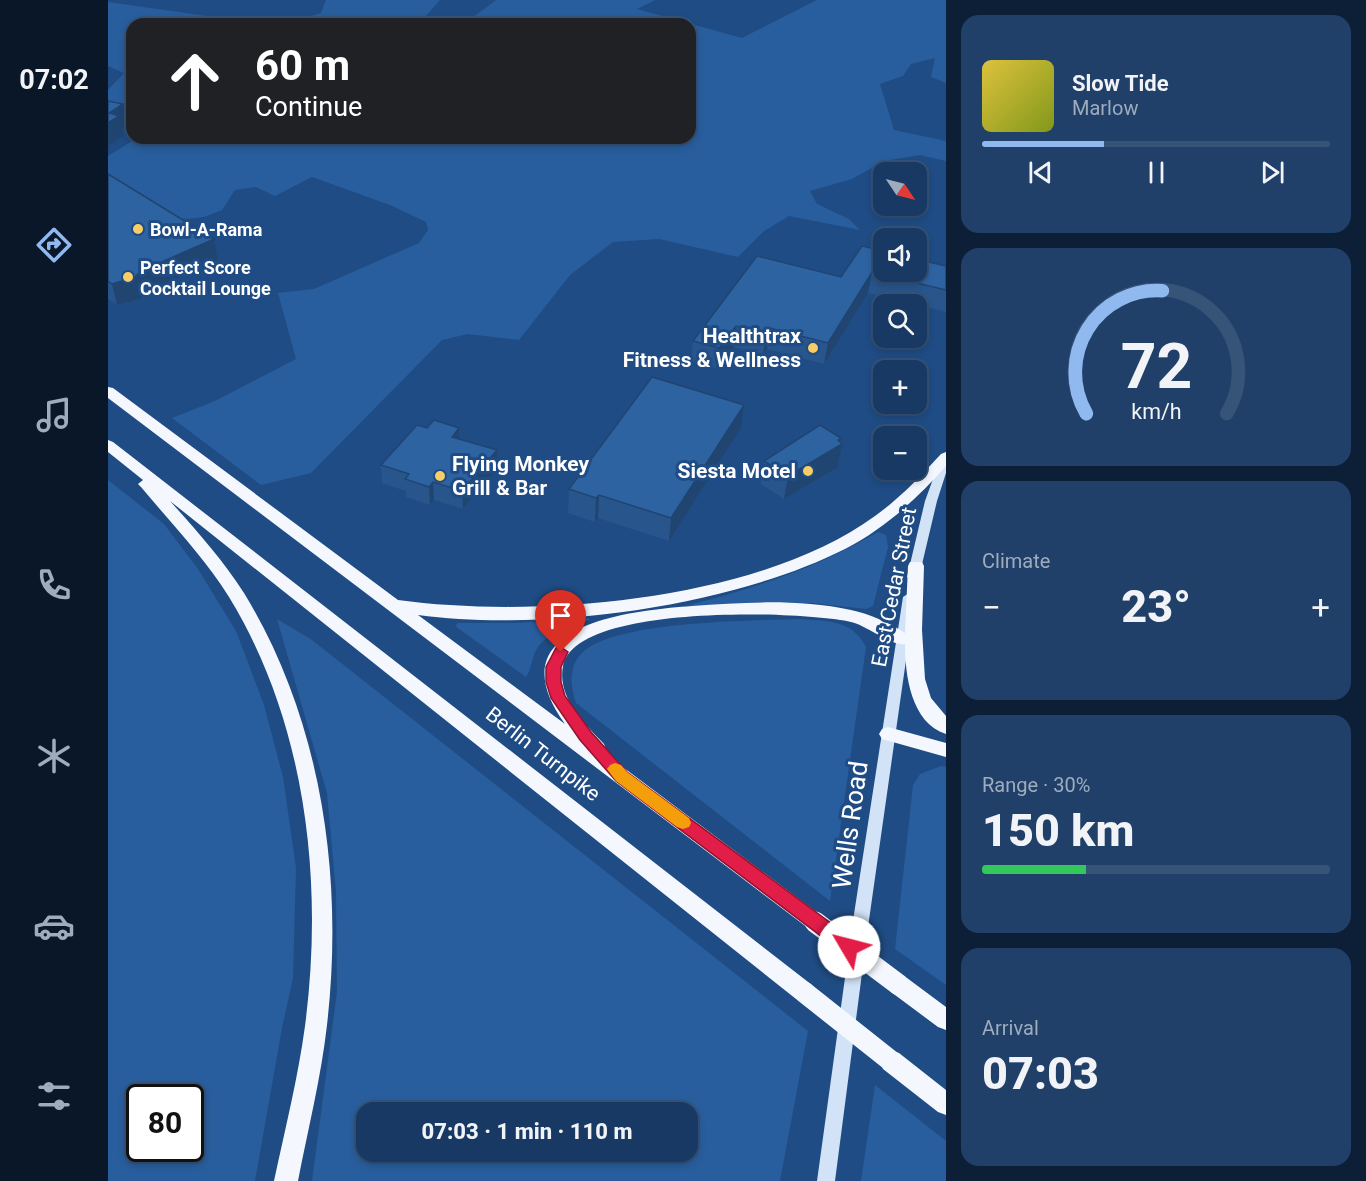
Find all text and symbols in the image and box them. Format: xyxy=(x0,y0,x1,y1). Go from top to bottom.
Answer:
text: 60 m xyxy=(255,41,350,90)
icon: ahead xyxy=(156,42,234,120)
text: 07:02 xyxy=(19,64,89,96)
text: Slow Tide xyxy=(1072,71,1169,96)
text: Continue xyxy=(255,91,362,123)
text: Marlow xyxy=(1072,96,1138,120)
icon: previous xyxy=(1024,156,1057,189)
icon: pause xyxy=(1140,156,1173,189)
icon: next xyxy=(1256,156,1289,189)
north arrow xyxy=(873,162,927,216)
map controls xyxy=(873,162,927,480)
place label: Bowl-A-Rama xyxy=(150,219,263,240)
marker: Bowl-A-Rama xyxy=(131,222,145,236)
icon: directions xyxy=(33,224,75,266)
button: sound xyxy=(873,228,927,282)
place label: Perfect Score Cocktail Lounge xyxy=(140,257,271,299)
marker: Perfect Score Cocktail Lounge xyxy=(121,270,135,284)
button: search xyxy=(873,294,927,348)
place label: Healthtrax Fitness & Wellness xyxy=(623,324,801,372)
text: 72 xyxy=(1120,330,1192,403)
marker: Healthtrax Fitness & Wellness xyxy=(806,341,820,355)
button: + xyxy=(873,360,927,414)
icon: music xyxy=(33,394,75,436)
text: km/h xyxy=(1131,400,1181,425)
button: − xyxy=(873,426,927,480)
place label: Flying Monkey Grill & Bar xyxy=(452,452,589,500)
place label: Siesta Motel xyxy=(678,459,796,483)
marker: Siesta Motel xyxy=(801,464,815,478)
marker: Flying Monkey Grill & Bar xyxy=(433,469,447,483)
street label: East Cedar Street xyxy=(867,505,921,669)
text: Climate xyxy=(982,549,1050,573)
icon: phone xyxy=(33,564,75,606)
text: 23° xyxy=(1121,580,1191,633)
text: − xyxy=(982,588,1001,627)
text: + xyxy=(1311,588,1330,627)
pin xyxy=(535,590,586,652)
icon: arrive xyxy=(544,599,577,632)
street label: Berlin Turnpike xyxy=(481,702,605,806)
icon: climate xyxy=(33,735,75,777)
street label: Wells Road xyxy=(826,759,874,891)
text: Range · 30% xyxy=(982,773,1090,797)
text: 150 km xyxy=(982,804,1134,857)
icon: car xyxy=(33,905,75,947)
position arrow xyxy=(817,915,881,979)
text: Arrival xyxy=(982,1016,1039,1040)
text: 07:03 xyxy=(982,1047,1099,1100)
icon: filters xyxy=(33,1075,75,1117)
speed limit sign: 80 xyxy=(126,1084,204,1162)
text: 07:03 · 1 min · 110 m xyxy=(422,1119,632,1144)

